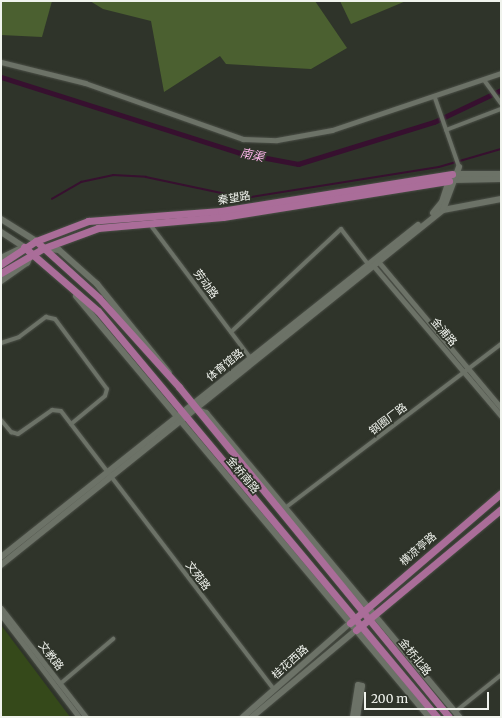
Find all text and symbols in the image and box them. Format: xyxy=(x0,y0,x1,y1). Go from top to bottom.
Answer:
water label: 南渠 xyxy=(239,145,265,165)
street label: 秦望路 xyxy=(217,189,251,207)
street label: 劳动路 xyxy=(191,267,221,301)
street label: 金浦路 xyxy=(428,315,460,349)
street label: 体育馆路 xyxy=(204,346,246,384)
street label: 钢圈厂路 xyxy=(366,400,410,438)
street label: 金桥南路 xyxy=(224,454,262,496)
street label: 横凉亭路 xyxy=(397,530,439,568)
street label: 文苑路 xyxy=(183,559,213,593)
street label: 金桥北路 xyxy=(396,636,434,678)
street label: 文教路 xyxy=(36,639,66,673)
street label: 桂花西路 xyxy=(269,642,311,682)
scale bar xyxy=(366,684,491,710)
text: 200 m xyxy=(371,691,408,706)

